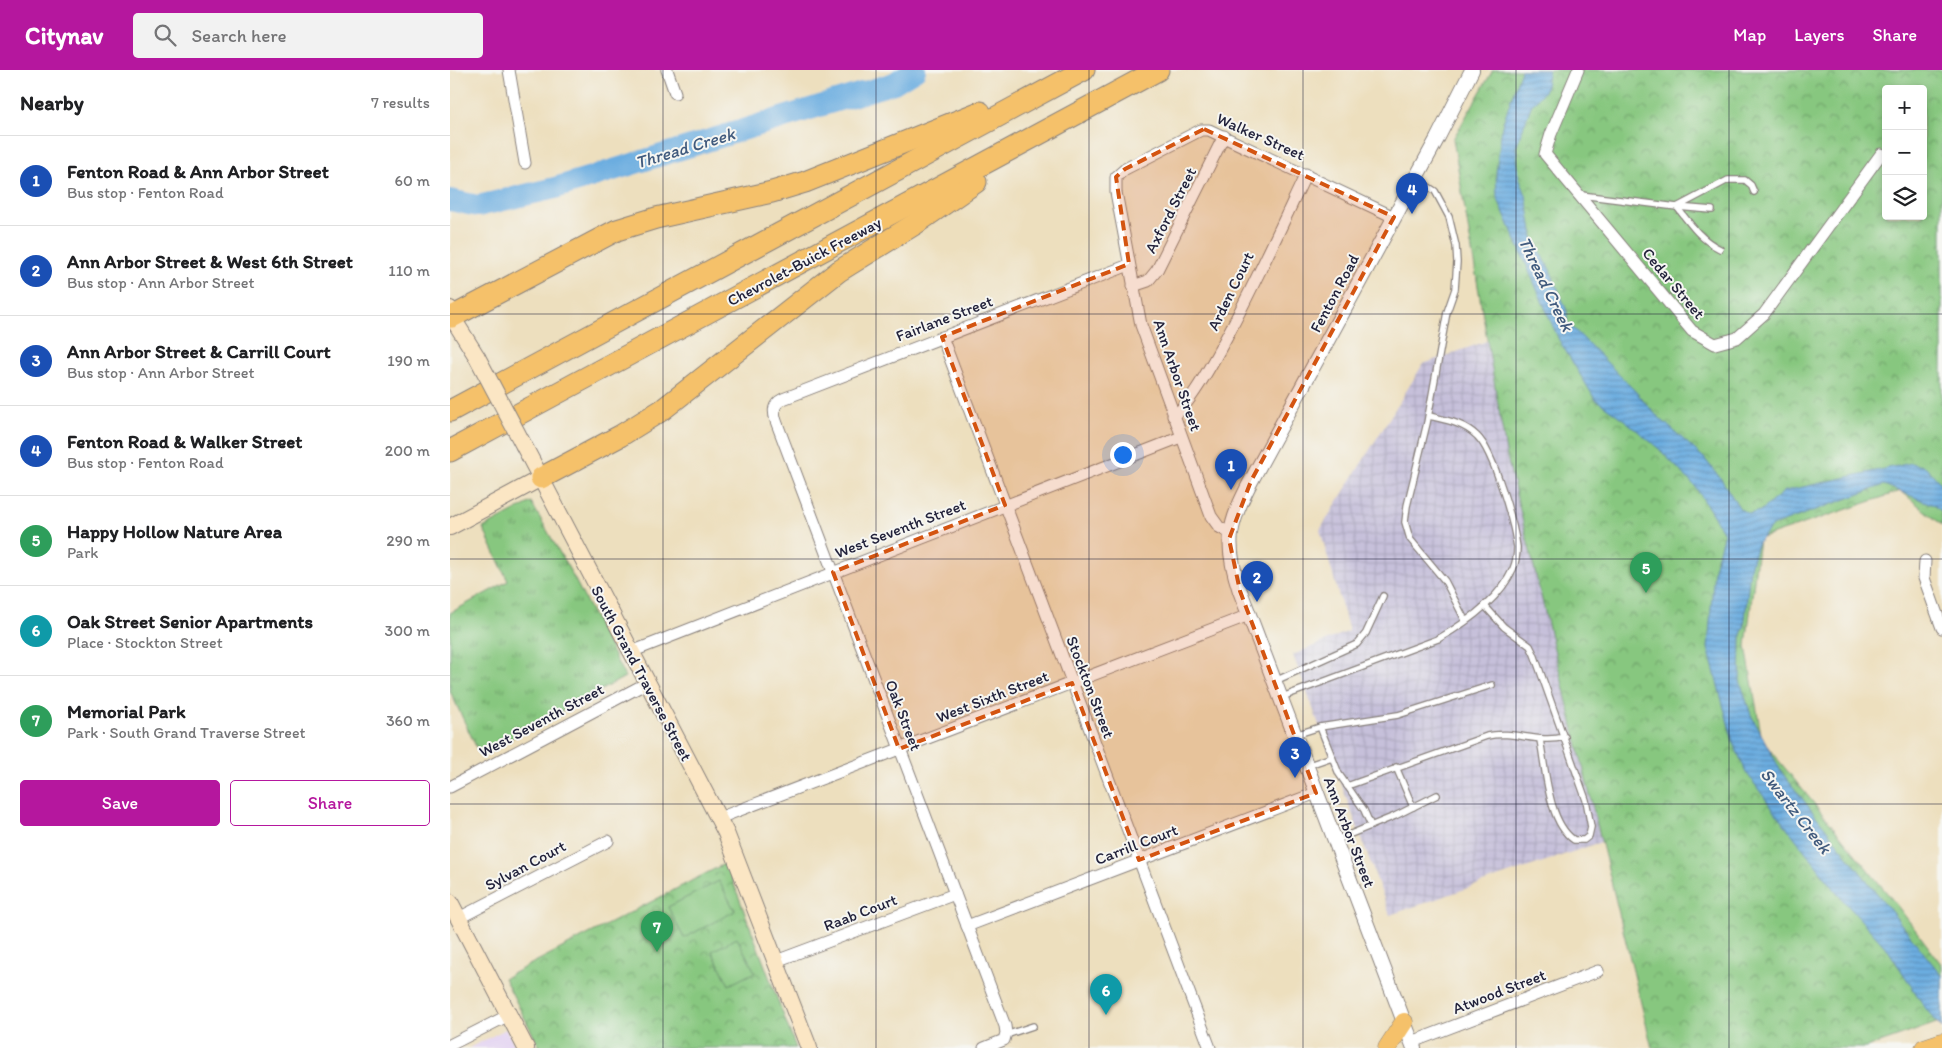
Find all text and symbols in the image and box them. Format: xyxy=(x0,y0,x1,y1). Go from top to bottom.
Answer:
search box xyxy=(133,13,483,58)
text: Citynav xyxy=(25,21,103,50)
icon: search xyxy=(151,21,179,49)
text: Search here xyxy=(191,24,287,47)
text: Map xyxy=(1733,24,1766,46)
text: Layers xyxy=(1794,24,1844,46)
text: Share xyxy=(1872,24,1917,46)
map controls xyxy=(1882,85,1927,220)
button: + xyxy=(1882,85,1927,130)
text: Nearby xyxy=(20,90,84,115)
text: 7 results xyxy=(371,93,430,112)
street label: Walker Street xyxy=(1214,109,1308,164)
water label: Thread Creek xyxy=(633,122,739,174)
button: − xyxy=(1882,130,1927,175)
text: Fenton Road & Ann Arbor Street xyxy=(67,160,329,183)
street label: Axford Street xyxy=(1141,164,1200,256)
text: 1 xyxy=(32,171,40,190)
text: 60 m xyxy=(395,171,430,190)
pin: 4 xyxy=(1396,173,1428,214)
button: layers xyxy=(1882,175,1927,220)
text: Bus stop · Fenton Road xyxy=(67,183,224,202)
street label: Chevrolet-Buick Freeway xyxy=(724,213,885,310)
water label: Thread Creek xyxy=(1514,233,1579,337)
street label: Cedar Street xyxy=(1638,244,1709,323)
street label: Arden Court xyxy=(1203,249,1258,334)
text: Ann Arbor Street & West 6th Street xyxy=(67,250,353,273)
street label: Fenton Road xyxy=(1306,251,1363,336)
text: 2 xyxy=(32,261,40,280)
text: 110 m xyxy=(388,261,430,280)
text: Bus stop · Ann Arbor Street xyxy=(67,273,254,292)
street label: Fairlane Street xyxy=(893,291,995,346)
street label: Ann Arbor Street xyxy=(1150,317,1206,433)
text: Ann Arbor Street & Carrill Court xyxy=(67,340,331,363)
text: 3 xyxy=(32,351,40,370)
text: 190 m xyxy=(387,351,430,370)
text: Bus stop · Ann Arbor Street xyxy=(67,363,254,382)
text: Fenton Road & Walker Street xyxy=(67,430,302,453)
text: 4 xyxy=(31,441,41,460)
text: 200 m xyxy=(385,441,430,460)
your location xyxy=(1110,442,1136,468)
pin: 1 xyxy=(1215,449,1247,490)
text: Bus stop · Fenton Road xyxy=(67,453,224,472)
street label: West Seventh Street xyxy=(832,495,968,562)
text: Happy Hollow Nature Area xyxy=(67,520,282,543)
text: 5 xyxy=(32,531,40,550)
text: 290 m xyxy=(386,531,430,550)
text: Park xyxy=(67,543,98,562)
pin: 5 xyxy=(1630,552,1662,593)
pin: 2 xyxy=(1241,561,1273,602)
street label: South Grand Traverse Street xyxy=(587,582,696,764)
text: Oak Street Senior Apartments xyxy=(67,610,313,633)
text: 6 xyxy=(32,621,40,640)
text: 300 m xyxy=(385,621,430,640)
text: Place · Stockton Street xyxy=(67,633,223,652)
street label: Stockton Street xyxy=(1062,633,1119,741)
street label: West Sixth Street xyxy=(933,666,1051,727)
street label: Oak Street xyxy=(881,677,926,753)
street label: West Seventh Street xyxy=(476,680,607,761)
text: Memorial Park xyxy=(67,700,186,723)
text: 7 xyxy=(32,711,40,730)
text: 360 m xyxy=(386,711,430,730)
text: Park · South Grand Traverse Street xyxy=(67,723,306,742)
pin: 3 xyxy=(1279,737,1311,778)
water label: Swartz Creek xyxy=(1756,764,1837,859)
street label: Ann Arbor Street xyxy=(1320,774,1379,890)
button: Save xyxy=(20,780,220,826)
button: Share xyxy=(230,780,430,826)
street label: Carrill Court xyxy=(1092,820,1180,869)
street label: Sylvan Court xyxy=(482,836,569,895)
street label: Raab Court xyxy=(821,890,900,935)
pin: 7 xyxy=(641,911,673,952)
street label: Atwood Street xyxy=(1450,965,1548,1018)
pin: 6 xyxy=(1090,974,1122,1015)

